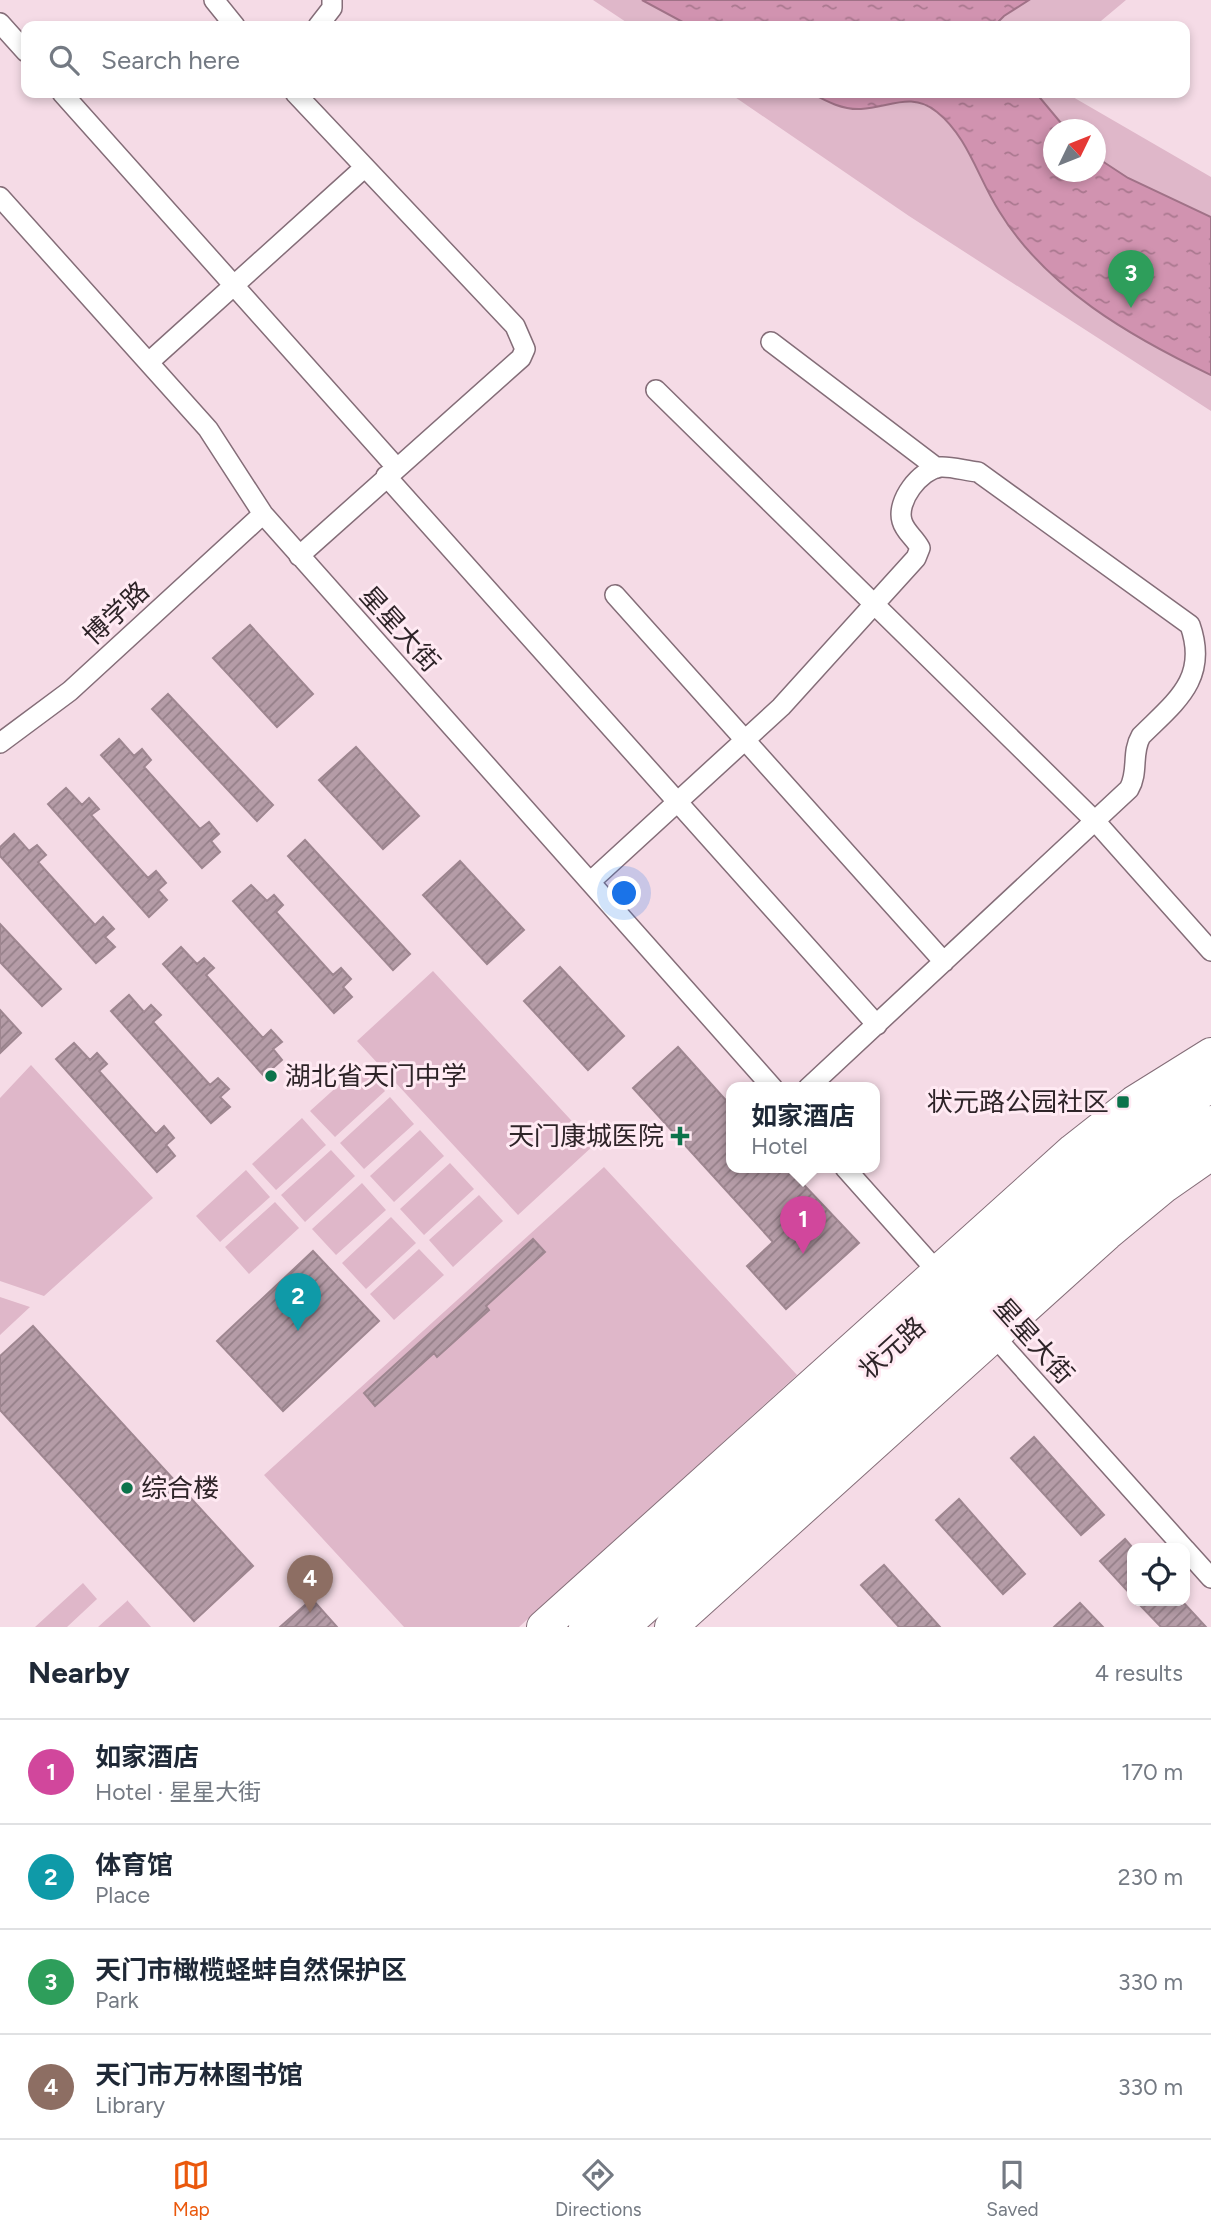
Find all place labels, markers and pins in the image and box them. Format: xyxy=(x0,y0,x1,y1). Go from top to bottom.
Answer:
pin: 3 xyxy=(1108,250,1154,308)
place label: 湖北省天门中学 xyxy=(285,1060,467,1092)
marker: 湖北省天门中学 xyxy=(263,1068,279,1084)
place label: 状元路公园社区 xyxy=(927,1086,1109,1118)
marker: 状元路公园社区 xyxy=(1115,1094,1131,1110)
place label: 天门康城医院 xyxy=(508,1120,664,1152)
marker: 天门康城医院 xyxy=(670,1126,690,1146)
pin: 1 xyxy=(780,1196,826,1254)
pin: 2 xyxy=(275,1273,321,1331)
place label: 综合楼 xyxy=(141,1472,219,1504)
marker: 综合楼 xyxy=(119,1480,135,1496)
pin: 4 xyxy=(287,1555,333,1613)

